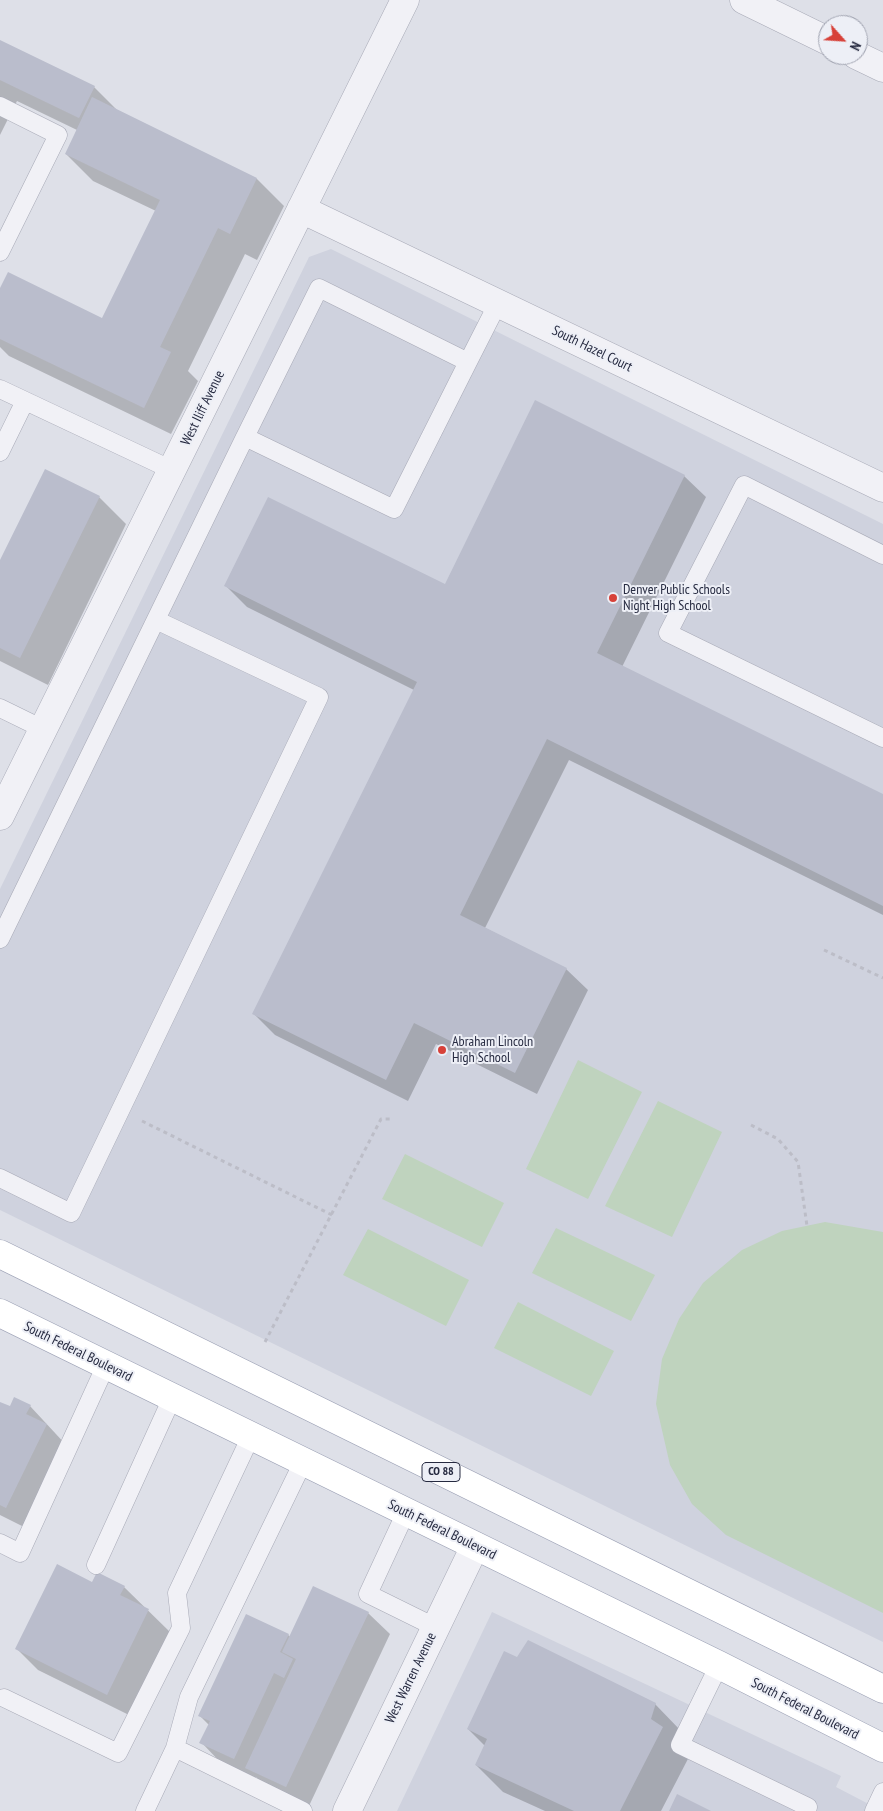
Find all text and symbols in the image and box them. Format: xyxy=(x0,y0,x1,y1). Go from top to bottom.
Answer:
north arrow xyxy=(818,15,868,65)
text: N xyxy=(846,39,865,53)
street label: South Hazel Court xyxy=(549,322,635,376)
street label: West Iliff Avenue xyxy=(178,368,228,448)
place label: Denver Public Schools Night High School xyxy=(623,582,730,614)
marker: Denver Public Schools Night High School xyxy=(607,592,619,604)
place label: Abraham Lincoln High School xyxy=(452,1034,533,1066)
marker: Abraham Lincoln High School xyxy=(436,1044,448,1056)
street label: South Federal Boulevard xyxy=(21,1318,135,1386)
road number: CO 88 xyxy=(422,1462,460,1481)
street label: South Federal Boulevard xyxy=(385,1496,499,1564)
street label: West Warren Avenue xyxy=(382,1630,440,1726)
street label: South Federal Boulevard xyxy=(748,1675,862,1743)

